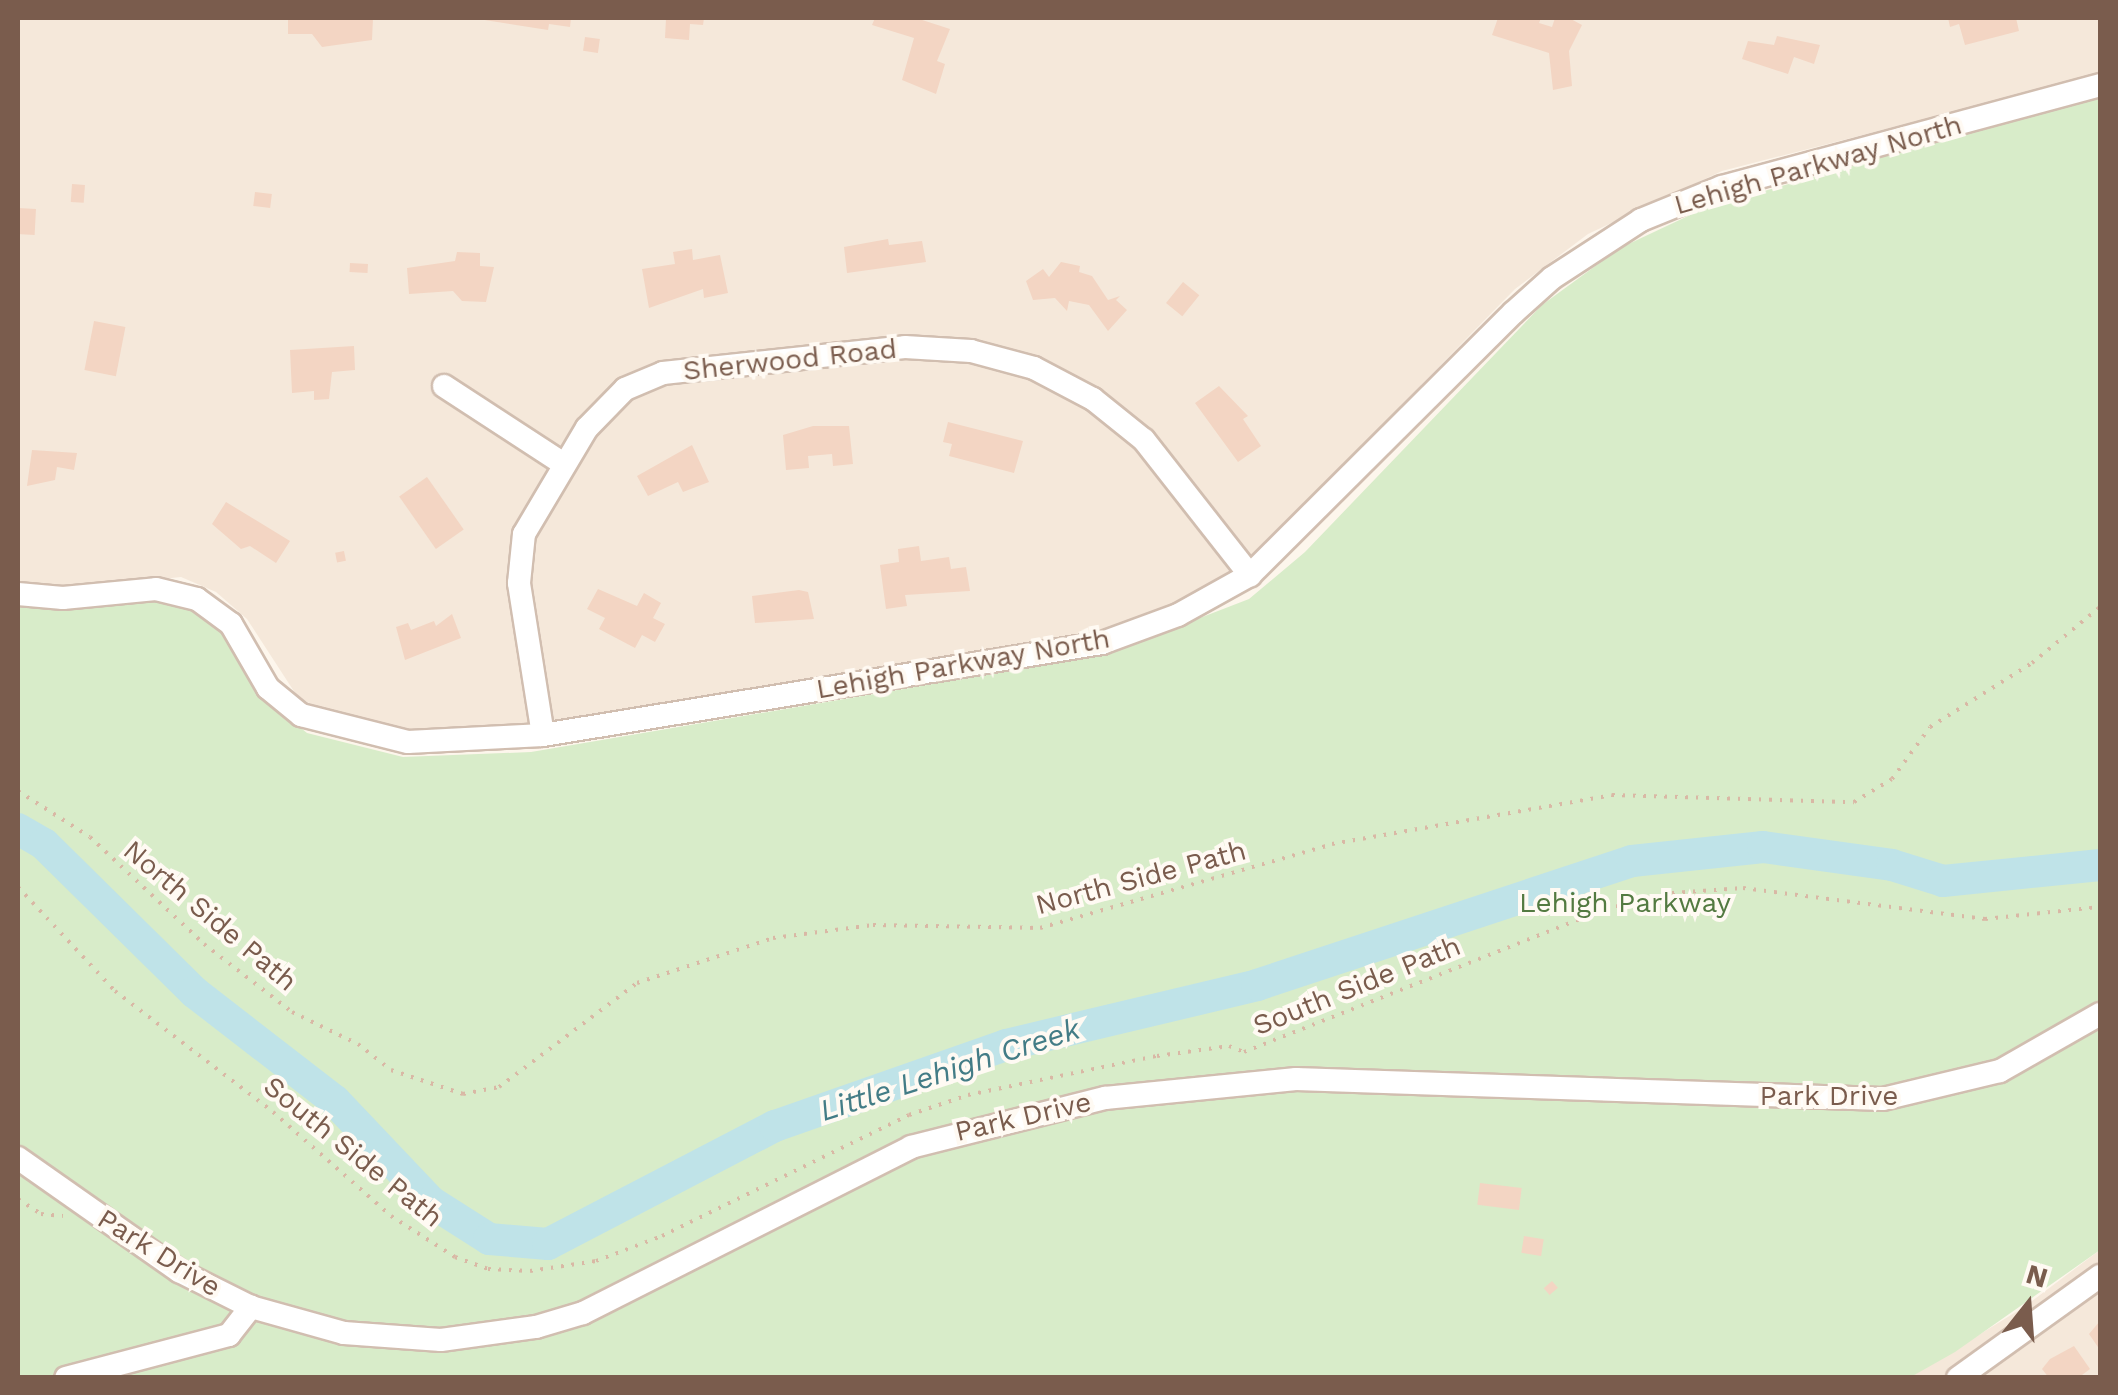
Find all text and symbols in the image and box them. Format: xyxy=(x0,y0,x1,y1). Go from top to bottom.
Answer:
street label: Lehigh Parkway North xyxy=(1670,108,1966,222)
street label: Sherwood Road xyxy=(681,332,899,388)
street label: Lehigh Parkway North xyxy=(813,622,1113,706)
street label: North Side Path xyxy=(116,834,304,998)
street label: North Side Path xyxy=(1032,834,1250,922)
park label: Lehigh Parkway xyxy=(1519,886,1731,920)
street label: South Side Path xyxy=(1248,929,1466,1043)
water label: Little Lehigh Creek xyxy=(815,1011,1085,1129)
street label: South Side Path xyxy=(257,1070,449,1234)
street label: Park Drive xyxy=(1759,1079,1899,1113)
street label: Park Drive xyxy=(951,1085,1095,1149)
street label: Park Drive xyxy=(91,1202,227,1304)
north arrow xyxy=(1978,1255,2078,1355)
text: N xyxy=(2022,1257,2052,1295)

